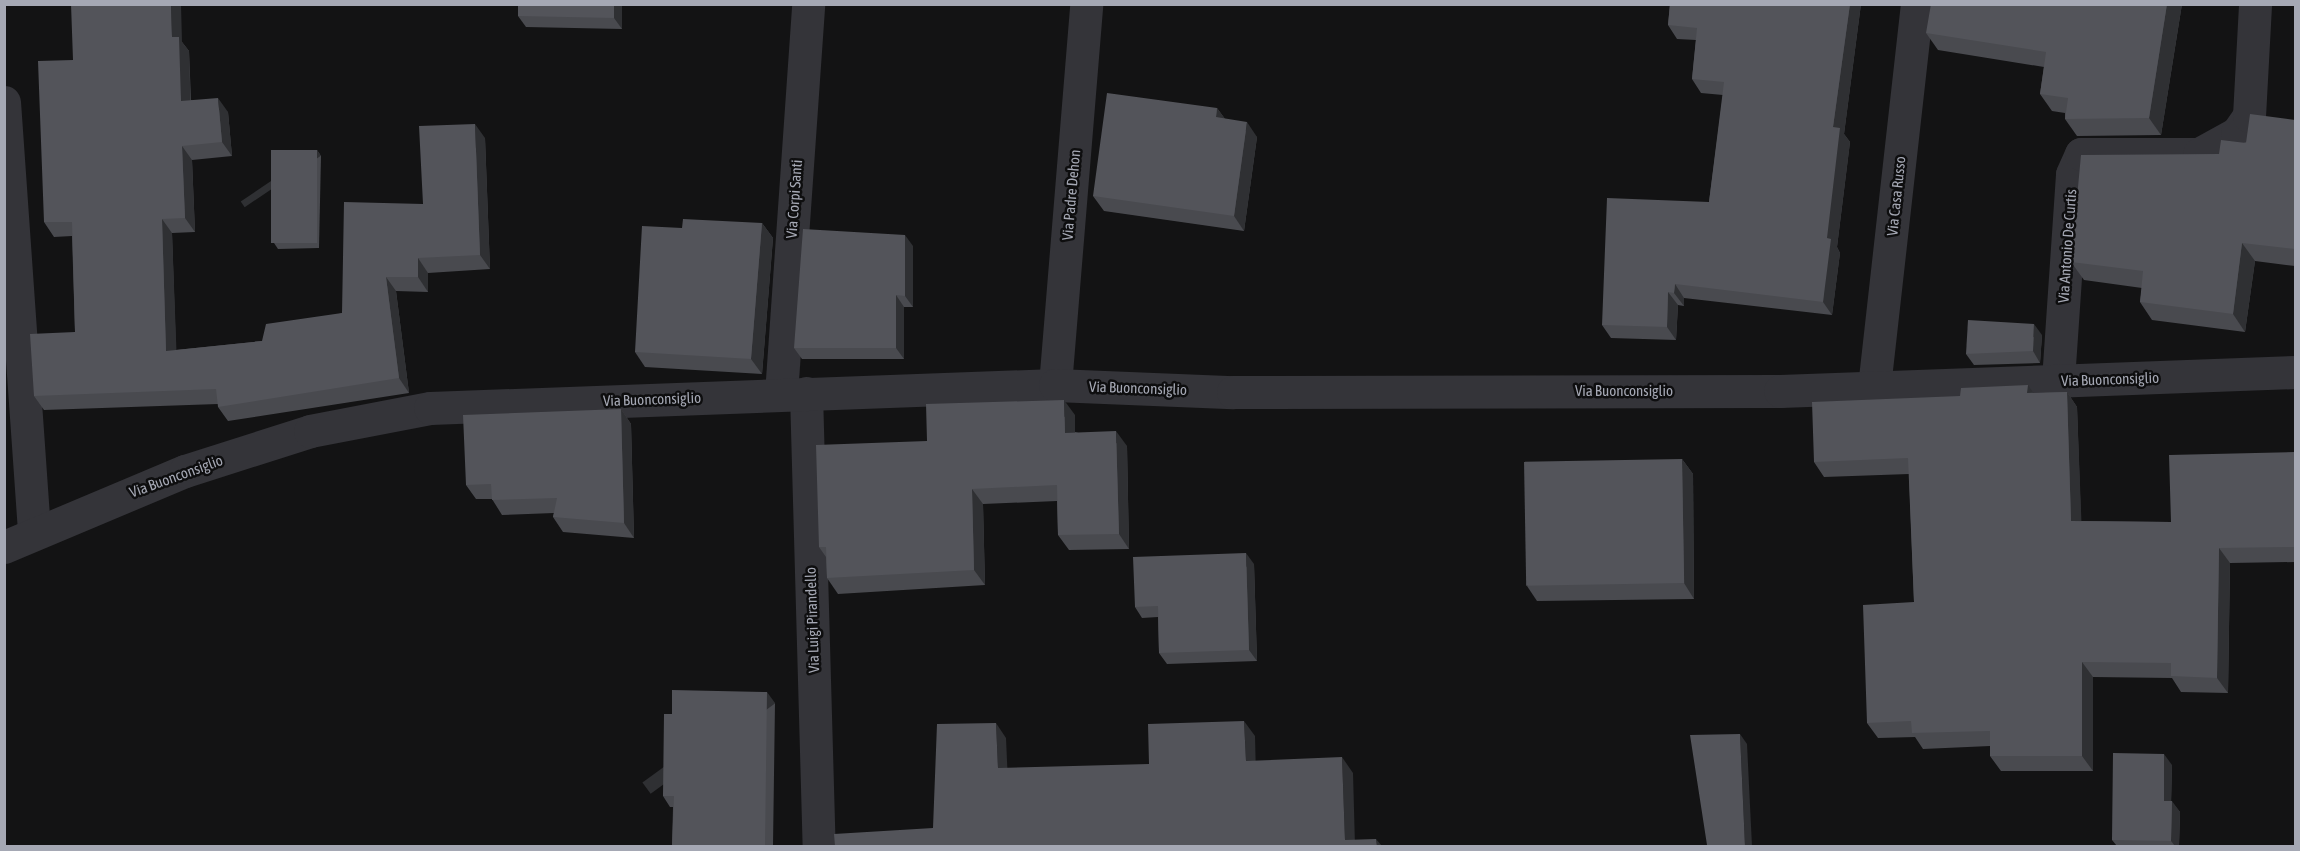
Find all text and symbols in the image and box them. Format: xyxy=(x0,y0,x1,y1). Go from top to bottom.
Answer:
street label: Via Padre Dehon xyxy=(1058,149,1084,241)
street label: Via Casa Russo xyxy=(1883,155,1909,237)
street label: Via Corpi Santi xyxy=(782,159,806,239)
street label: Via Antonio De Curtis xyxy=(2054,188,2080,304)
street label: Via Buonconsiglio xyxy=(2061,368,2159,390)
street label: Via Buonconsiglio xyxy=(1089,377,1187,399)
street label: Via Buonconsiglio xyxy=(1575,382,1673,400)
street label: Via Buonconsiglio xyxy=(603,388,701,410)
street label: Via Buonconsiglio xyxy=(127,451,225,501)
street label: Via Luigi Pirandello xyxy=(801,567,823,673)

